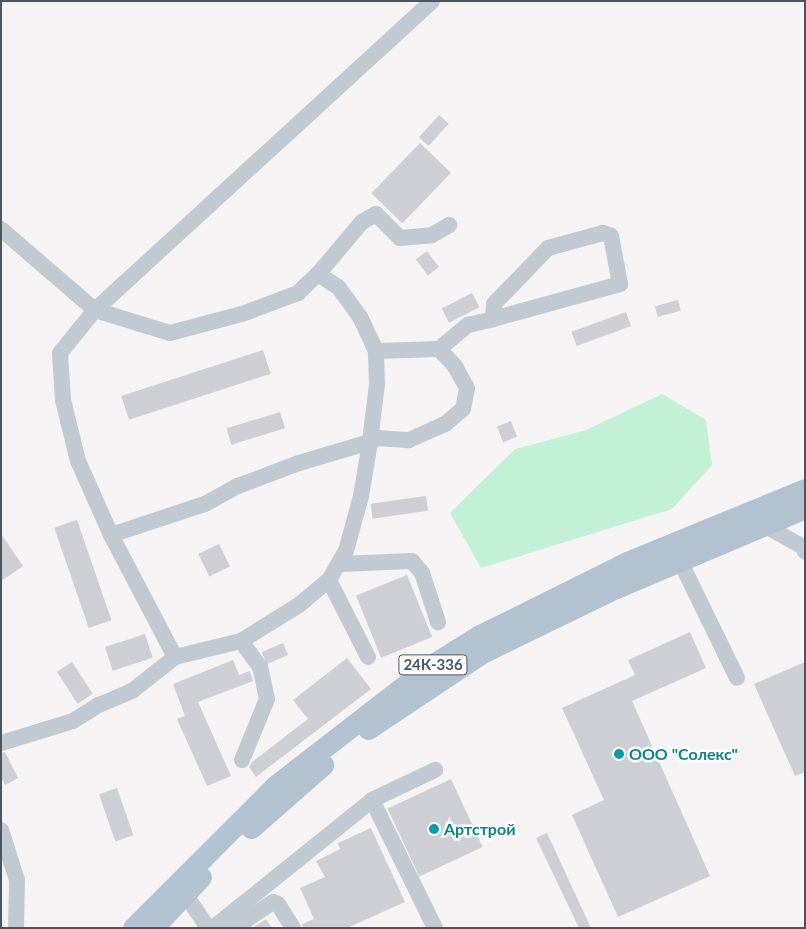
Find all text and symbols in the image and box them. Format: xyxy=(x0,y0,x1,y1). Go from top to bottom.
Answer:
road number: 24К-336 xyxy=(398,652,468,678)
place label: ООО "Солекс" xyxy=(629,744,738,764)
marker: ООО "Солекс" xyxy=(613,748,625,760)
place label: Артстрой xyxy=(444,819,515,839)
marker: Артстрой xyxy=(428,823,440,835)

